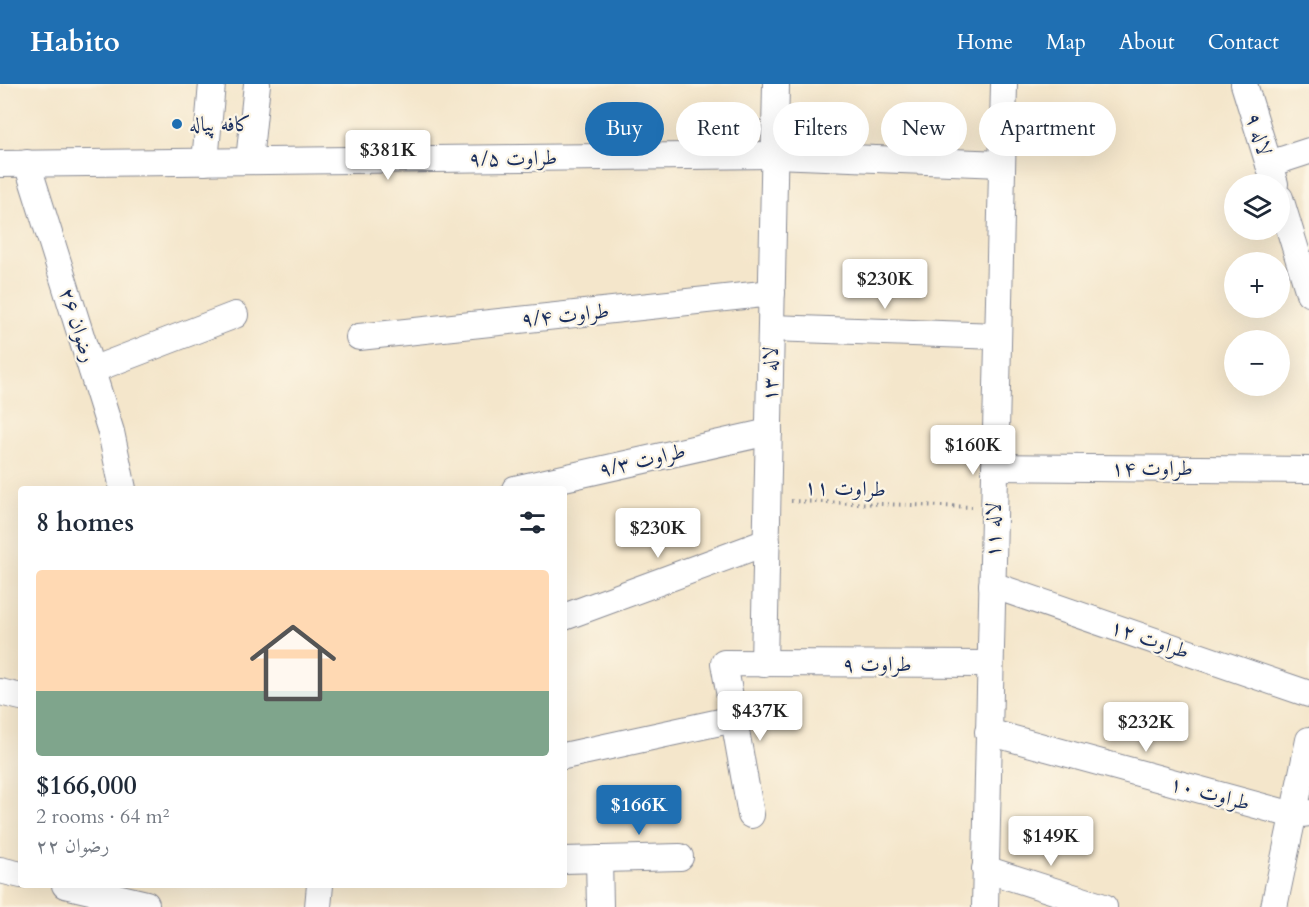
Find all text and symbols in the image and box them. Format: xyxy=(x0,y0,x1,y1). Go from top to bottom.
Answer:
text: Habito xyxy=(30,23,120,61)
text: Home xyxy=(957,28,1013,57)
text: Map xyxy=(1046,28,1086,57)
text: About xyxy=(1119,28,1175,57)
text: Contact xyxy=(1208,28,1279,57)
chip: Buy xyxy=(585,102,664,156)
chip: Rent xyxy=(676,102,761,156)
chip: Filters xyxy=(773,102,869,156)
chip: New xyxy=(881,102,967,156)
chip: Apartment xyxy=(979,102,1116,156)
street label: لاله ۹ xyxy=(1238,109,1279,159)
place label: کافه پیاله xyxy=(189,110,251,139)
marker: کافه پیاله xyxy=(170,117,184,131)
pin: $381K xyxy=(346,130,430,181)
text: $381K xyxy=(359,136,417,163)
street label: طراوت ۹/۵ xyxy=(468,143,558,174)
map controls xyxy=(1224,174,1290,396)
button: layers xyxy=(1224,174,1290,240)
button: + xyxy=(1224,252,1290,318)
pin: $230K xyxy=(843,259,927,310)
text: $230K xyxy=(856,265,914,292)
street label: رضوان ۲۶ xyxy=(52,284,103,366)
street label: طراوت ۹/۴ xyxy=(520,296,611,335)
button: − xyxy=(1224,330,1290,396)
street label: لاله ۱۳ xyxy=(756,346,785,402)
pin: $160K xyxy=(931,425,1015,476)
text: $160K xyxy=(944,431,1002,458)
street label: طراوت ۹/۳ xyxy=(596,436,689,485)
street label: طراوت ۱۴ xyxy=(1111,454,1193,483)
street label: طراوت ۱۱ xyxy=(804,473,886,504)
street label: لاله ۱۱ xyxy=(979,502,1008,558)
text: 8 homes xyxy=(36,505,134,540)
icon: filters xyxy=(516,506,549,539)
pin: $230K xyxy=(616,508,700,559)
text: $230K xyxy=(629,514,687,541)
icon: home xyxy=(239,609,347,717)
street label: طراوت ۱۲ xyxy=(1106,612,1193,666)
street label: طراوت ۹ xyxy=(842,650,912,679)
pin: $437K xyxy=(718,691,802,742)
text: $437K xyxy=(731,697,789,724)
pin: $232K xyxy=(1104,702,1188,753)
text: $232K xyxy=(1117,708,1175,735)
text: $166,000 xyxy=(36,768,137,803)
street label: طراوت ۱۰ xyxy=(1167,769,1253,818)
pin: $166K xyxy=(597,785,681,836)
text: $166K xyxy=(610,791,668,818)
text: 2 rooms · 64 m² xyxy=(36,803,169,830)
pin: $149K xyxy=(1009,816,1093,867)
text: $149K xyxy=(1022,822,1080,849)
text: رضوان ۲۲ xyxy=(36,832,109,859)

